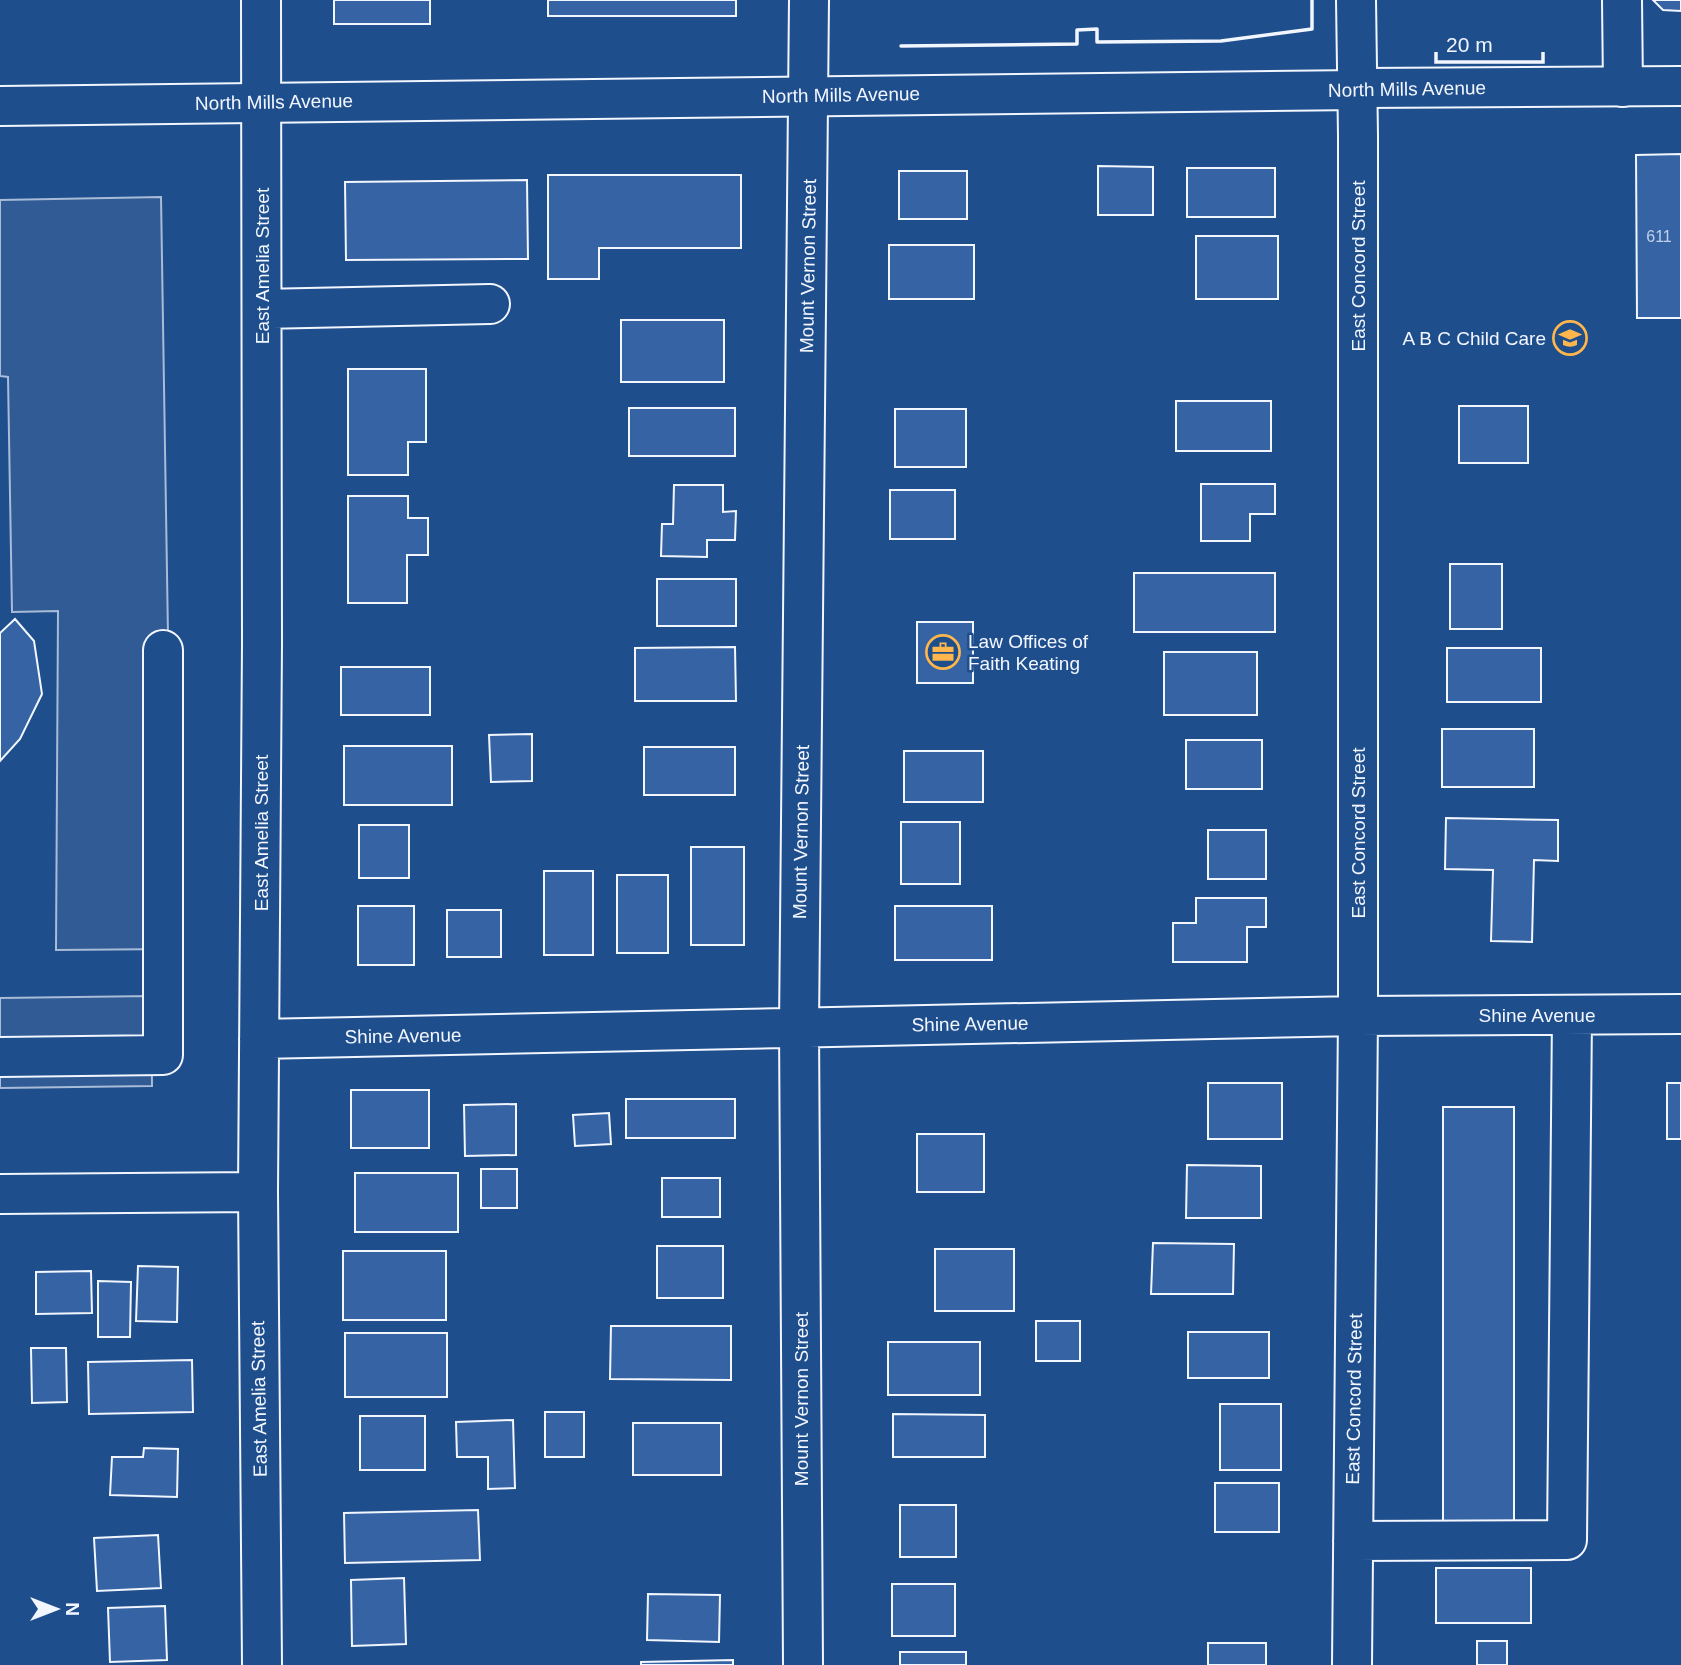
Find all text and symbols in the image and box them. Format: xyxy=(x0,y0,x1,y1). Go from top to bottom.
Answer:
scale bar xyxy=(1436,21,1543,65)
text: 20 m xyxy=(1446,33,1493,56)
street label: North Mills Avenue xyxy=(1328,77,1486,101)
street label: North Mills Avenue xyxy=(762,83,920,107)
street label: North Mills Avenue xyxy=(195,90,353,114)
street label: Mount Vernon Street xyxy=(796,178,820,353)
street label: East Concord Street xyxy=(1348,180,1369,352)
street label: East Amelia Street xyxy=(252,187,273,344)
house number: 611 xyxy=(1646,228,1672,245)
school or university icon: A B C Child Care xyxy=(1551,319,1589,357)
place label: A B C Child Care xyxy=(1402,328,1546,349)
place label: Law Offices of Faith Keating xyxy=(968,631,1089,674)
office icon: Law Offices of Faith Keating xyxy=(924,633,962,671)
street label: Mount Vernon Street xyxy=(789,744,813,919)
street label: East Concord Street xyxy=(1348,747,1369,919)
street label: East Amelia Street xyxy=(251,754,272,911)
street label: Shine Avenue xyxy=(1479,1005,1595,1026)
street label: Shine Avenue xyxy=(911,1012,1029,1036)
street label: Shine Avenue xyxy=(344,1024,462,1048)
street label: Mount Vernon Street xyxy=(791,1311,812,1486)
street label: East Concord Street xyxy=(1342,1313,1366,1485)
street label: East Amelia Street xyxy=(247,1320,271,1477)
north arrow xyxy=(21,1574,91,1644)
text: N xyxy=(62,1602,83,1616)

